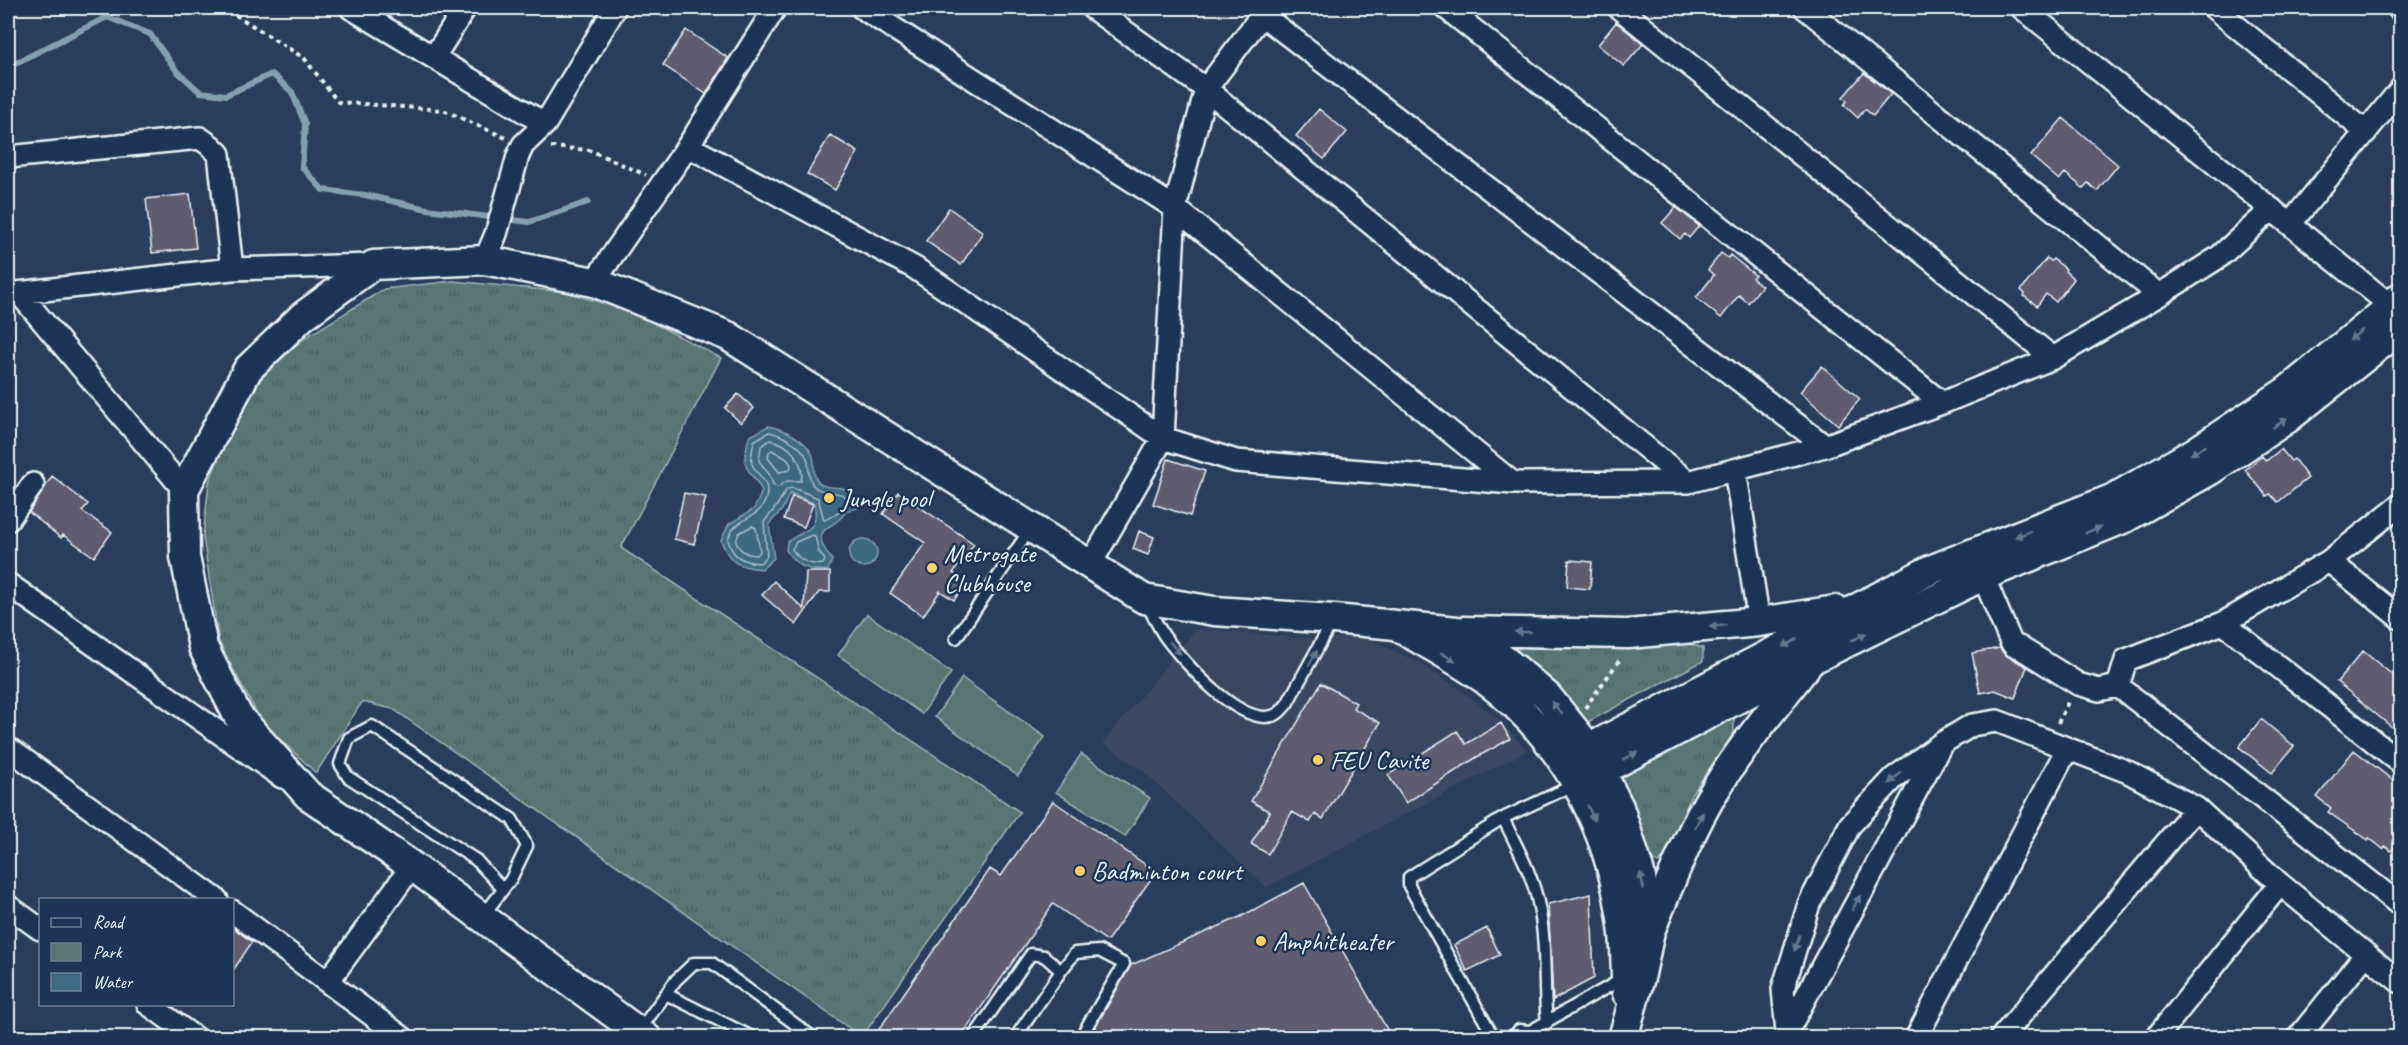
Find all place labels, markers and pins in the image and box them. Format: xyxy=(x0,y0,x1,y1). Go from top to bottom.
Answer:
place label: Jungle pool xyxy=(839,482,935,515)
marker: Jungle pool xyxy=(822,491,836,505)
place label: Metrogate Clubhouse xyxy=(944,537,1038,600)
marker: Metrogate Clubhouse xyxy=(925,561,939,575)
place label: FEU Cavite xyxy=(1330,744,1430,777)
marker: FEU Cavite xyxy=(1311,753,1325,767)
place label: Badminton court xyxy=(1092,855,1244,888)
marker: Badminton court xyxy=(1073,864,1087,878)
place label: Amphitheater xyxy=(1273,925,1396,958)
marker: Amphitheater xyxy=(1254,934,1268,948)

